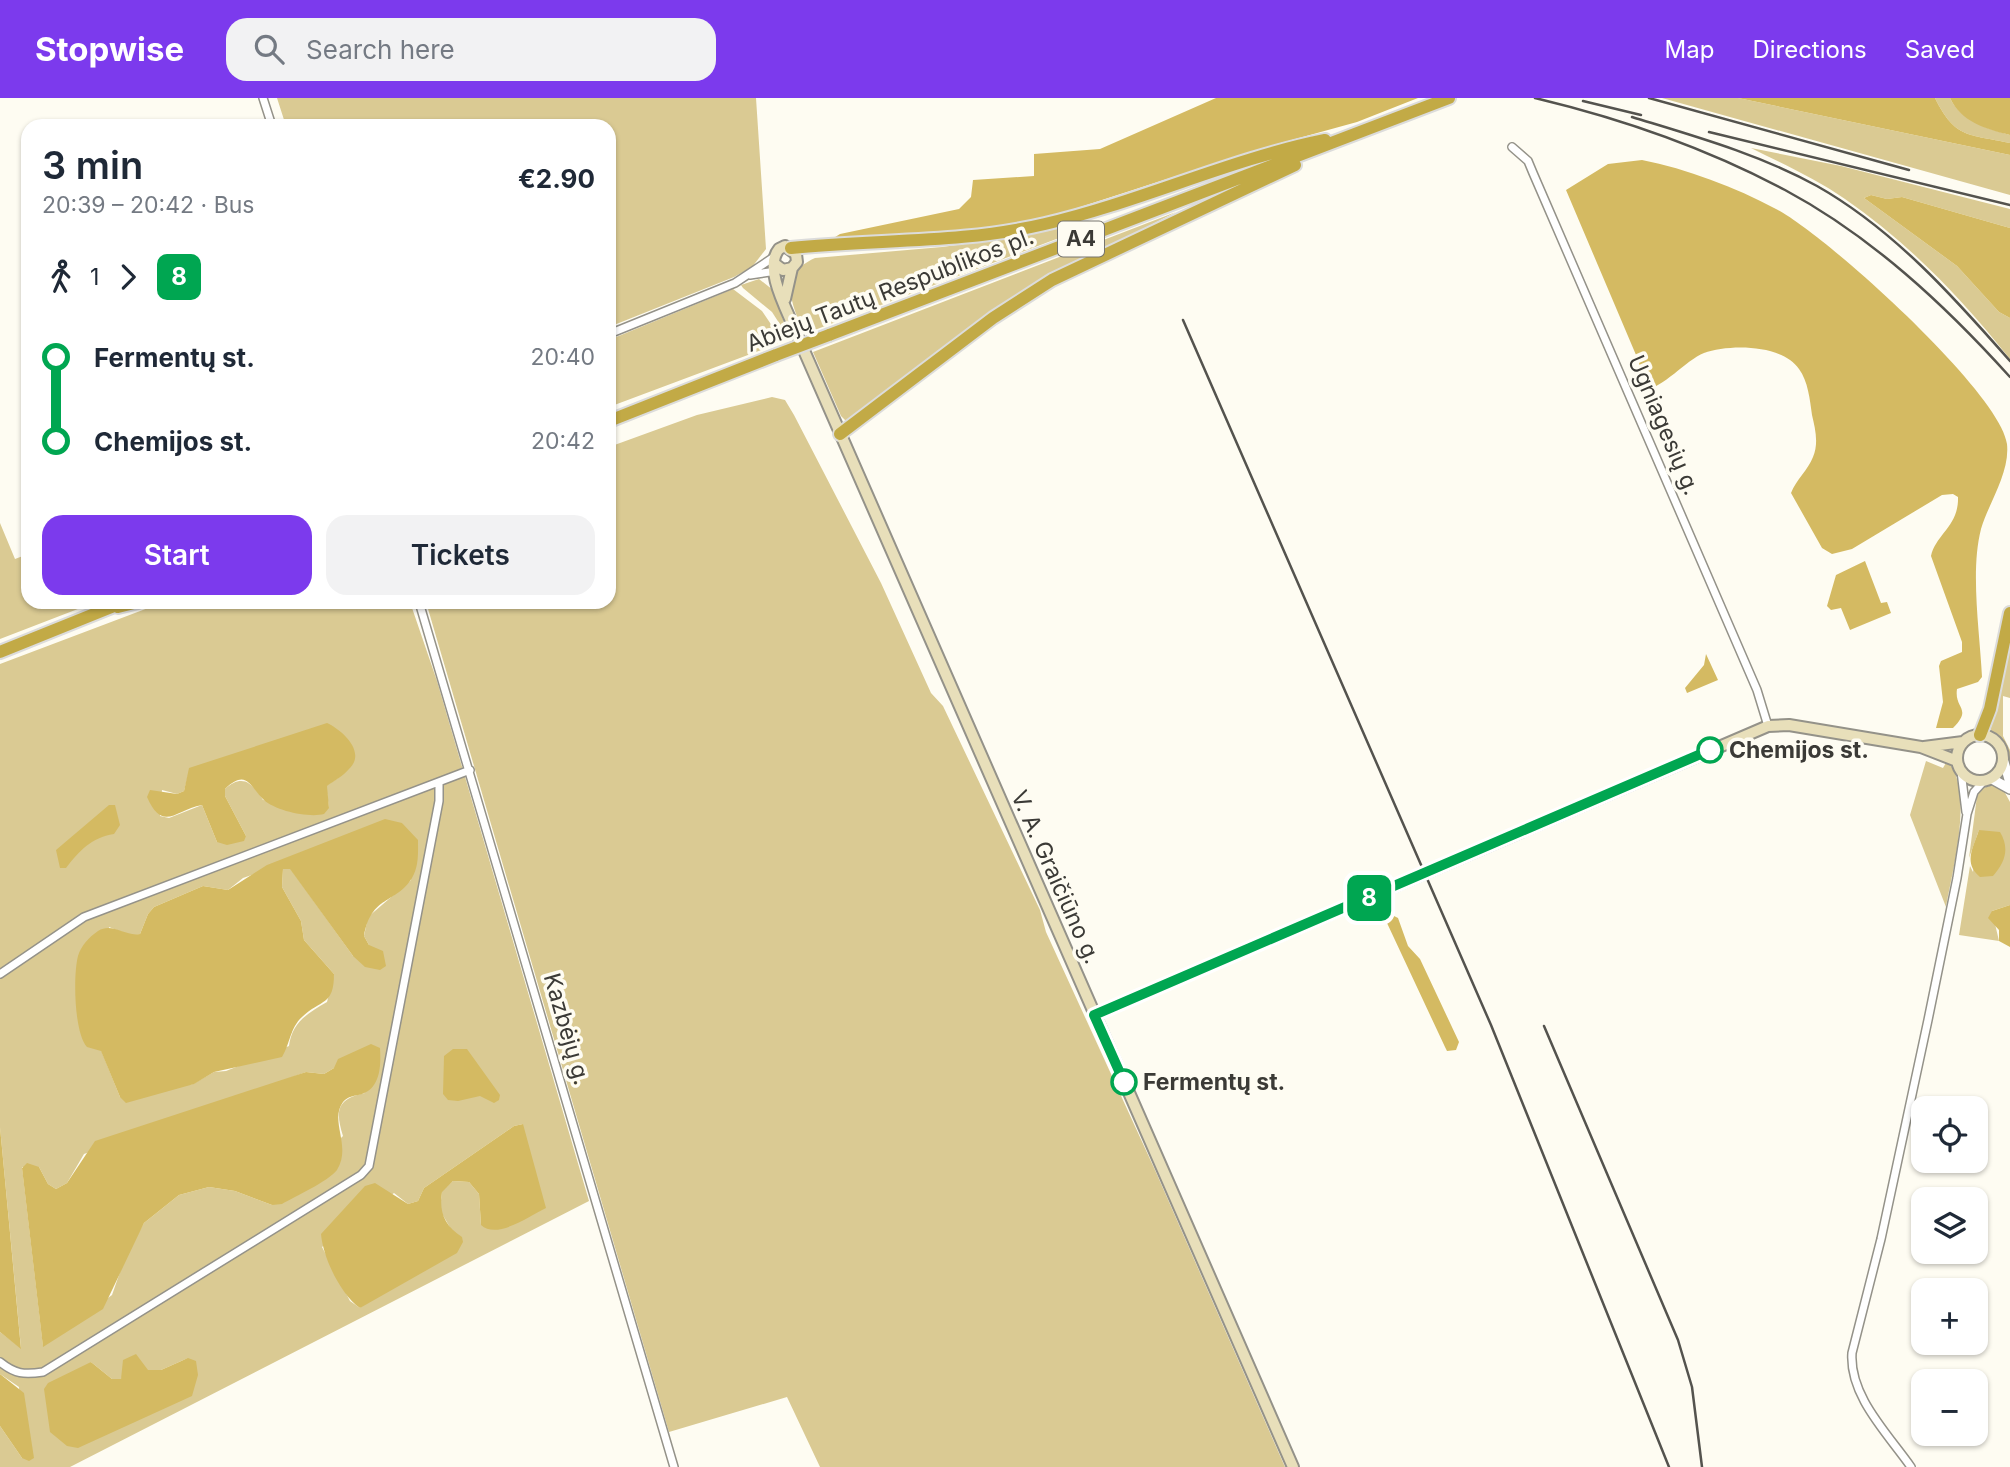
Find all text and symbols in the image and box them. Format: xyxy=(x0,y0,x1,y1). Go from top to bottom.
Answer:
search box xyxy=(226,18,716,81)
text: Stopwise xyxy=(35,29,184,69)
icon: search xyxy=(250,30,288,68)
text: Search here xyxy=(306,34,455,65)
text: Map xyxy=(1665,35,1714,64)
text: Directions xyxy=(1752,35,1867,64)
text: Saved xyxy=(1905,35,1975,64)
text: 3 min xyxy=(42,142,143,188)
text: €2.90 xyxy=(518,163,595,194)
text: 20:39 – 20:42 · Bus xyxy=(42,191,254,219)
street label: Abiejų Tautų Respublikos pl. xyxy=(742,222,1038,358)
road number: A4 xyxy=(1058,222,1104,256)
icon: walk xyxy=(42,258,80,296)
icon: forward xyxy=(109,258,147,296)
text: 8 xyxy=(171,262,187,291)
text: 1 xyxy=(90,263,99,291)
text: Fermentų st. xyxy=(94,342,255,373)
text: 20:40 xyxy=(530,343,595,371)
street label: Ugniagesių g. xyxy=(1622,351,1706,499)
text: Chemijos st. xyxy=(94,426,252,457)
text: 20:42 xyxy=(531,427,595,455)
button: Start xyxy=(42,515,312,595)
button: Tickets xyxy=(326,515,595,595)
place label: Chemijos st. xyxy=(1729,736,1869,764)
marker: Chemijos st. xyxy=(1697,737,1723,763)
street label: V. A. Graičiūno g. xyxy=(1005,786,1107,968)
line badge: 8 xyxy=(1346,875,1392,921)
text: 8 xyxy=(1361,883,1377,912)
street label: Kazbėjų g. xyxy=(538,970,596,1088)
place label: Fermentų st. xyxy=(1143,1068,1285,1096)
marker: Fermentų st. xyxy=(1111,1069,1137,1095)
map controls xyxy=(1911,1096,1988,1446)
button: locate xyxy=(1911,1096,1988,1173)
button: layers xyxy=(1911,1187,1988,1264)
button: + xyxy=(1911,1278,1988,1355)
button: − xyxy=(1911,1369,1988,1446)

